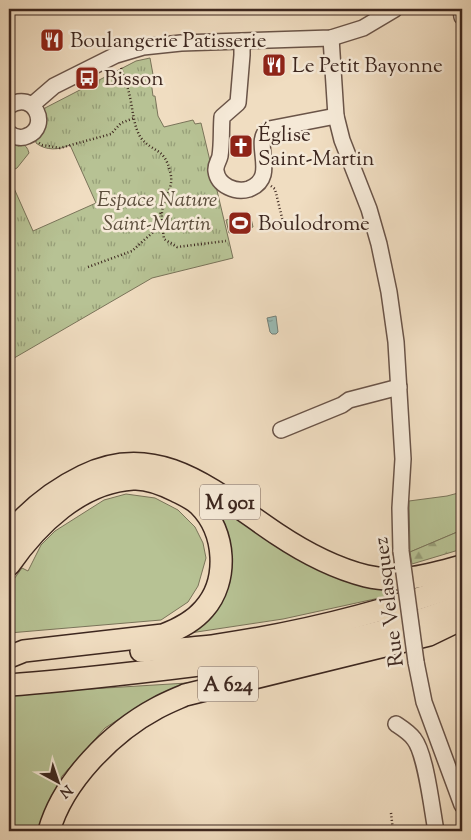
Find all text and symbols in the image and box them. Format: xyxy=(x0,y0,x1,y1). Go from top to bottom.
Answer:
restaurant icon: Boulangerie Patisserie xyxy=(39,27,65,53)
place label: Boulangerie Patisserie xyxy=(70,27,266,57)
restaurant icon: Le Petit Bayonne xyxy=(261,52,287,78)
place label: Le Petit Bayonne xyxy=(292,52,443,82)
bus stop icon: Bisson xyxy=(74,65,100,91)
place label: Bisson xyxy=(104,65,164,95)
place label: Église Saint-Martin xyxy=(258,121,375,175)
church icon: Église Saint-Martin xyxy=(228,133,254,159)
park label: Espace Nature Saint-Martin xyxy=(97,186,217,240)
sports icon: Boulodrome xyxy=(227,210,253,236)
place label: Boulodrome xyxy=(258,210,370,240)
road number: M 901 xyxy=(200,484,260,520)
street label: Rue Velasquez xyxy=(367,535,413,668)
road number: A 624 xyxy=(198,666,258,702)
north arrow xyxy=(32,758,82,808)
text: N xyxy=(54,779,76,802)

